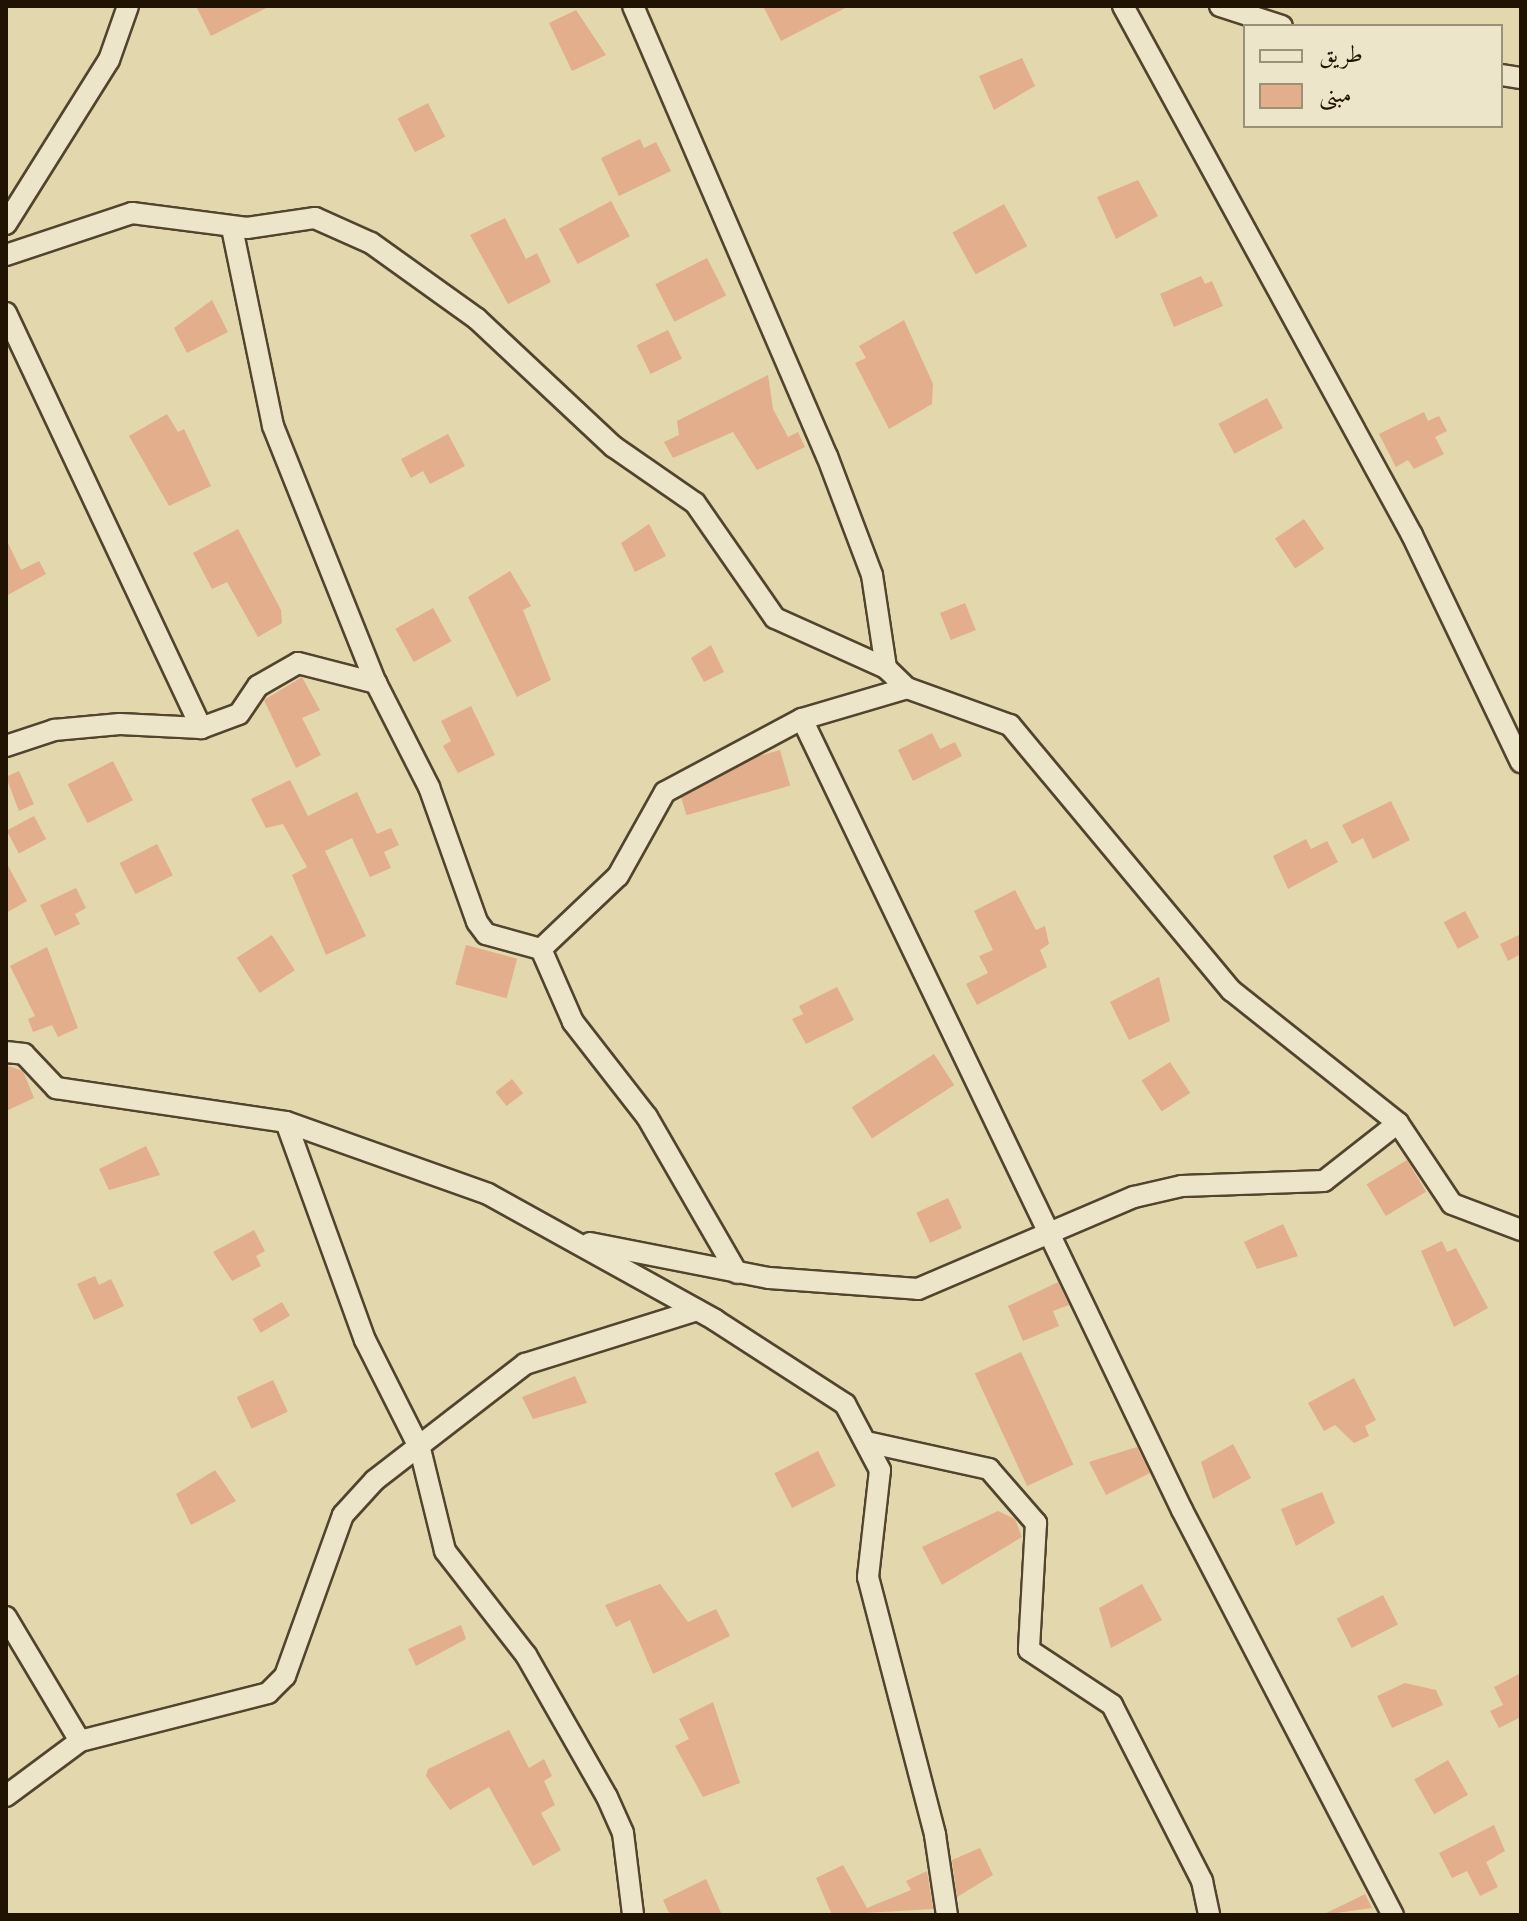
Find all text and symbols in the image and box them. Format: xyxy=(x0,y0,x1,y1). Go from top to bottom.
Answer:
legend xyxy=(1243,24,1503,128)
text: طريق xyxy=(1319,38,1363,69)
text: مبنى xyxy=(1319,78,1352,109)

